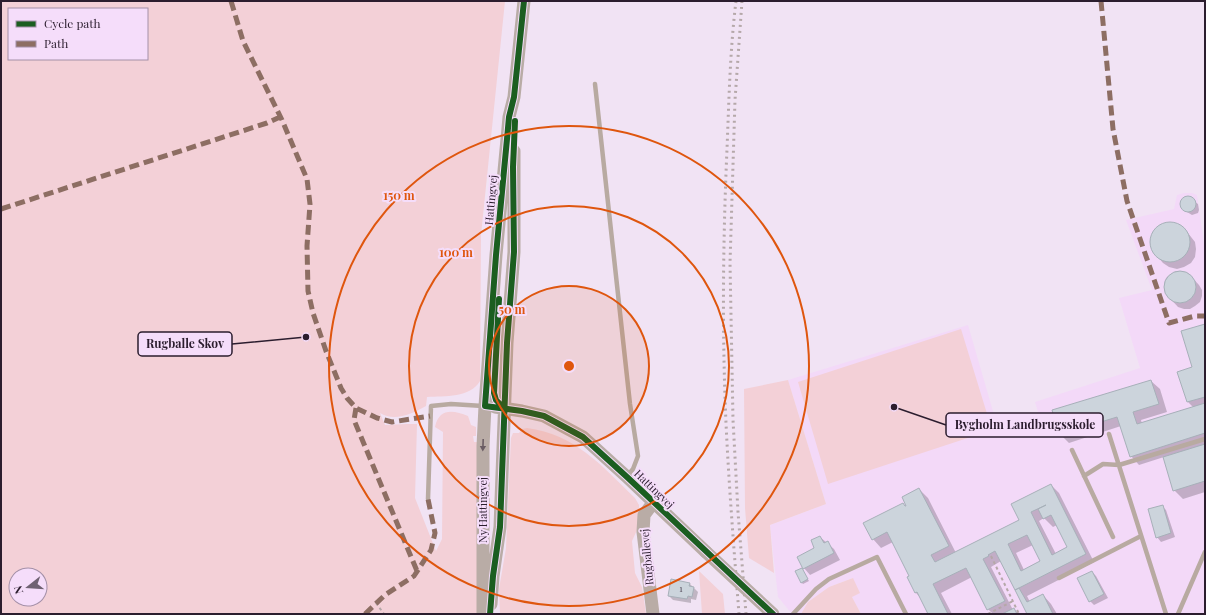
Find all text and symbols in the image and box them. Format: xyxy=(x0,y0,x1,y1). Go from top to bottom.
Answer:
legend xyxy=(8,8,148,60)
text: Cycle path xyxy=(44,15,101,31)
text: Path xyxy=(44,35,68,51)
street label: Hattingvej xyxy=(481,174,500,226)
text: 150 m xyxy=(383,187,415,203)
text: 100 m xyxy=(439,244,473,260)
text: 50 m xyxy=(499,301,526,317)
callout: Rugballe Skov xyxy=(138,332,232,356)
text: Rugballe Skov xyxy=(146,335,225,351)
centre of rings xyxy=(562,359,576,373)
callout: Bygholm Landbrugsskole xyxy=(946,413,1103,437)
text: Bygholm Landbrugsskole xyxy=(955,416,1095,432)
one-way arrow xyxy=(480,439,486,452)
street label: Hattingvej xyxy=(631,466,678,512)
street label: Ny Hattingvej xyxy=(475,477,490,543)
street label: Rugballevej xyxy=(637,528,656,586)
north arrow xyxy=(8,567,48,607)
house number: 1 xyxy=(679,582,683,594)
text: N xyxy=(10,584,26,596)

